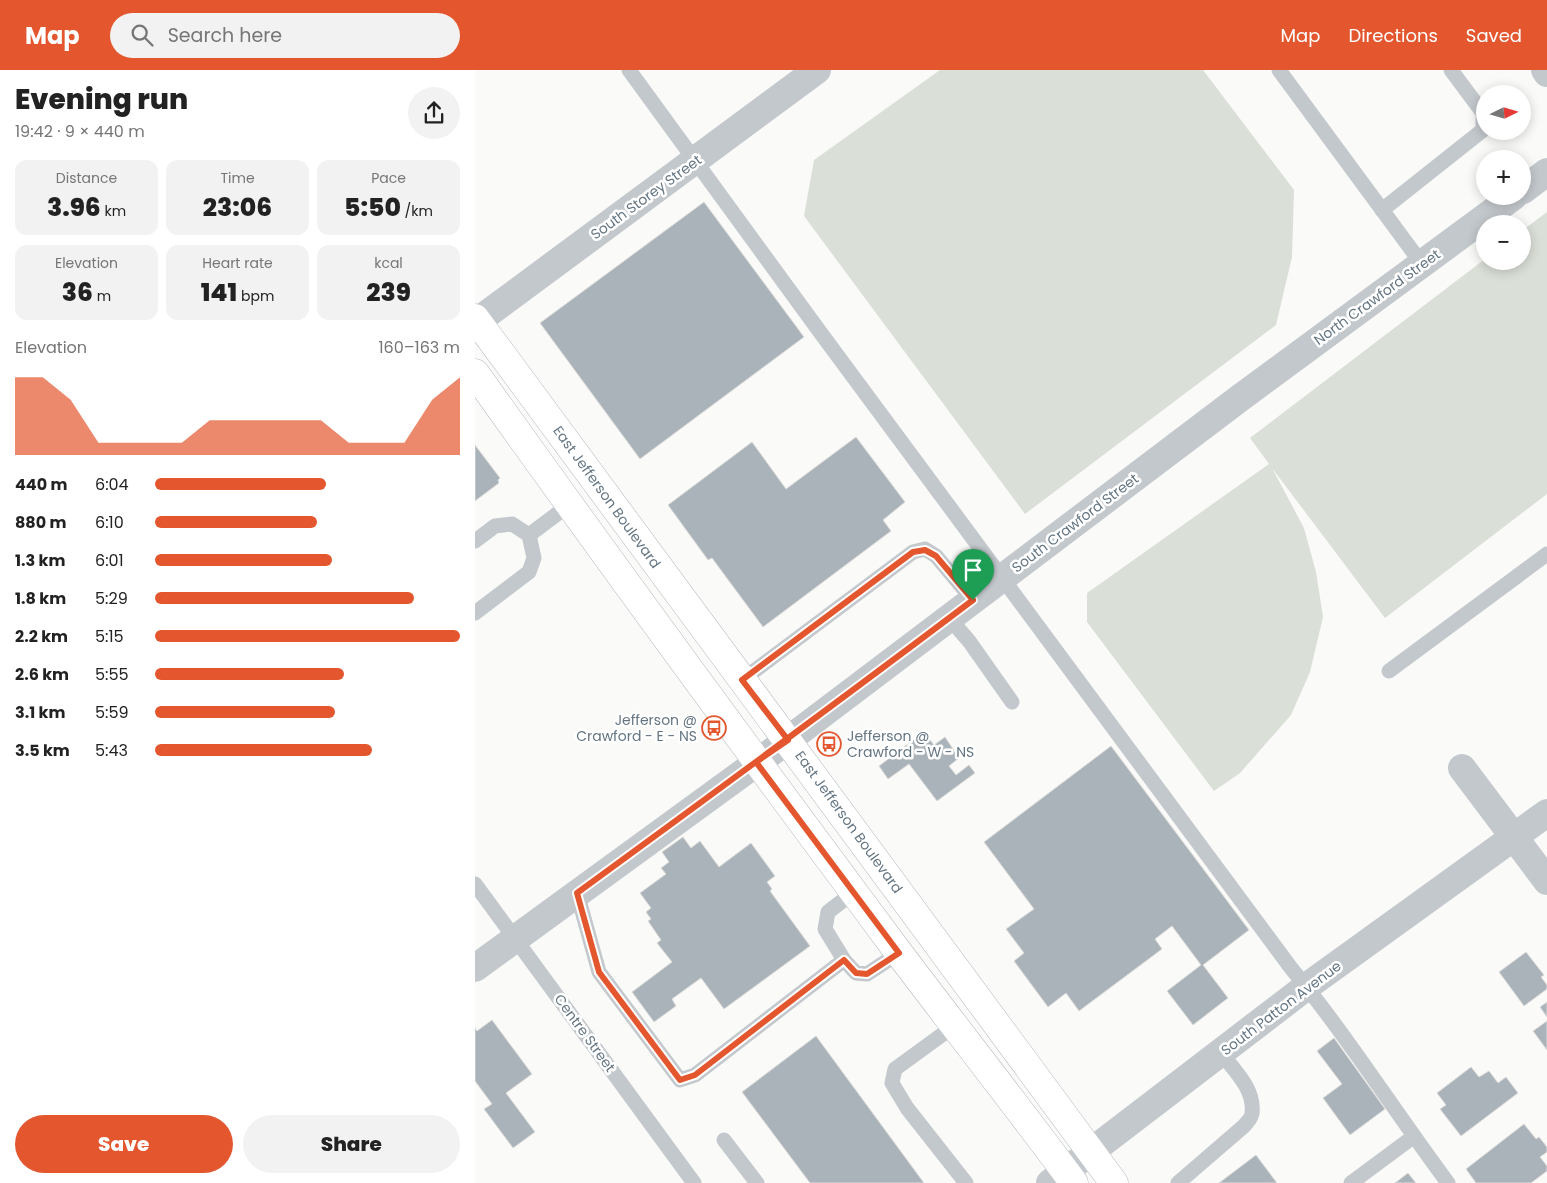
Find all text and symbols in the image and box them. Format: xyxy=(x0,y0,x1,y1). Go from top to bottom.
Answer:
search box xyxy=(110,13,460,58)
text: Map xyxy=(25,19,80,52)
icon: search xyxy=(128,21,156,49)
text: Search here xyxy=(168,22,282,49)
text: Map xyxy=(1281,23,1320,48)
text: Directions xyxy=(1348,23,1438,48)
text: Saved xyxy=(1466,23,1522,48)
text: Evening run xyxy=(15,80,188,119)
north arrow xyxy=(1476,85,1531,140)
map controls xyxy=(1476,85,1531,270)
button: share xyxy=(408,87,460,139)
text: 19:42 · 9 × 440 m xyxy=(15,120,145,143)
street label: South Storey Street xyxy=(586,150,706,244)
button: + xyxy=(1476,150,1531,205)
text: Distance xyxy=(56,168,117,188)
text: Time xyxy=(220,168,255,188)
text: Pace xyxy=(371,168,406,188)
text: 3.96 xyxy=(47,190,101,225)
text: 23:06 xyxy=(203,190,272,225)
text: 5:50 xyxy=(344,190,401,225)
text: km xyxy=(101,201,126,221)
text: /km xyxy=(401,201,433,221)
button: − xyxy=(1476,215,1531,270)
street label: North Crawford Street xyxy=(1310,244,1444,350)
text: Elevation xyxy=(55,253,118,273)
text: Heart rate xyxy=(202,253,273,273)
text: kcal xyxy=(374,253,403,273)
text: 36 xyxy=(62,275,93,310)
text: 141 xyxy=(201,275,237,310)
text: 239 xyxy=(366,275,411,310)
text: m xyxy=(93,286,111,306)
text: bpm xyxy=(237,286,274,306)
text: Elevation xyxy=(15,336,87,359)
text: 160–163 m xyxy=(378,336,460,359)
street label: East Jefferson Boulevard xyxy=(548,422,666,572)
street label: South Crawford Street xyxy=(1008,469,1142,577)
text: 440 m xyxy=(15,473,67,496)
text: 6:04 xyxy=(95,473,129,496)
text: 880 m xyxy=(15,511,67,534)
text: 6:10 xyxy=(95,511,124,534)
text: 1.3 km xyxy=(15,549,65,572)
text: 6:01 xyxy=(95,549,124,572)
pin xyxy=(952,549,994,600)
icon: arrive xyxy=(959,556,987,584)
text: 1.8 km xyxy=(15,587,66,610)
text: 5:29 xyxy=(95,587,128,610)
text: 2.2 km xyxy=(15,625,68,648)
text: 5:15 xyxy=(95,625,124,648)
text: 2.6 km xyxy=(15,663,69,686)
text: 5:55 xyxy=(95,663,129,686)
text: 3.1 km xyxy=(15,701,65,724)
text: 5:59 xyxy=(95,701,129,724)
place label: Jefferson @ Crawford - E - NS xyxy=(576,710,697,746)
bus stop icon: Jefferson @ Crawford - E - NS xyxy=(701,715,727,741)
place label: Jefferson @ Crawford - W - NS xyxy=(847,726,974,762)
bus stop icon: Jefferson @ Crawford - W - NS xyxy=(816,731,842,757)
text: 3.5 km xyxy=(15,739,70,762)
text: 5:43 xyxy=(95,739,128,762)
street label: East Jefferson Boulevard xyxy=(790,747,908,897)
street label: South Patton Avenue xyxy=(1217,956,1346,1060)
street label: Centre Street xyxy=(550,990,620,1076)
button: Save xyxy=(15,1115,233,1173)
button: Share xyxy=(243,1115,460,1173)

